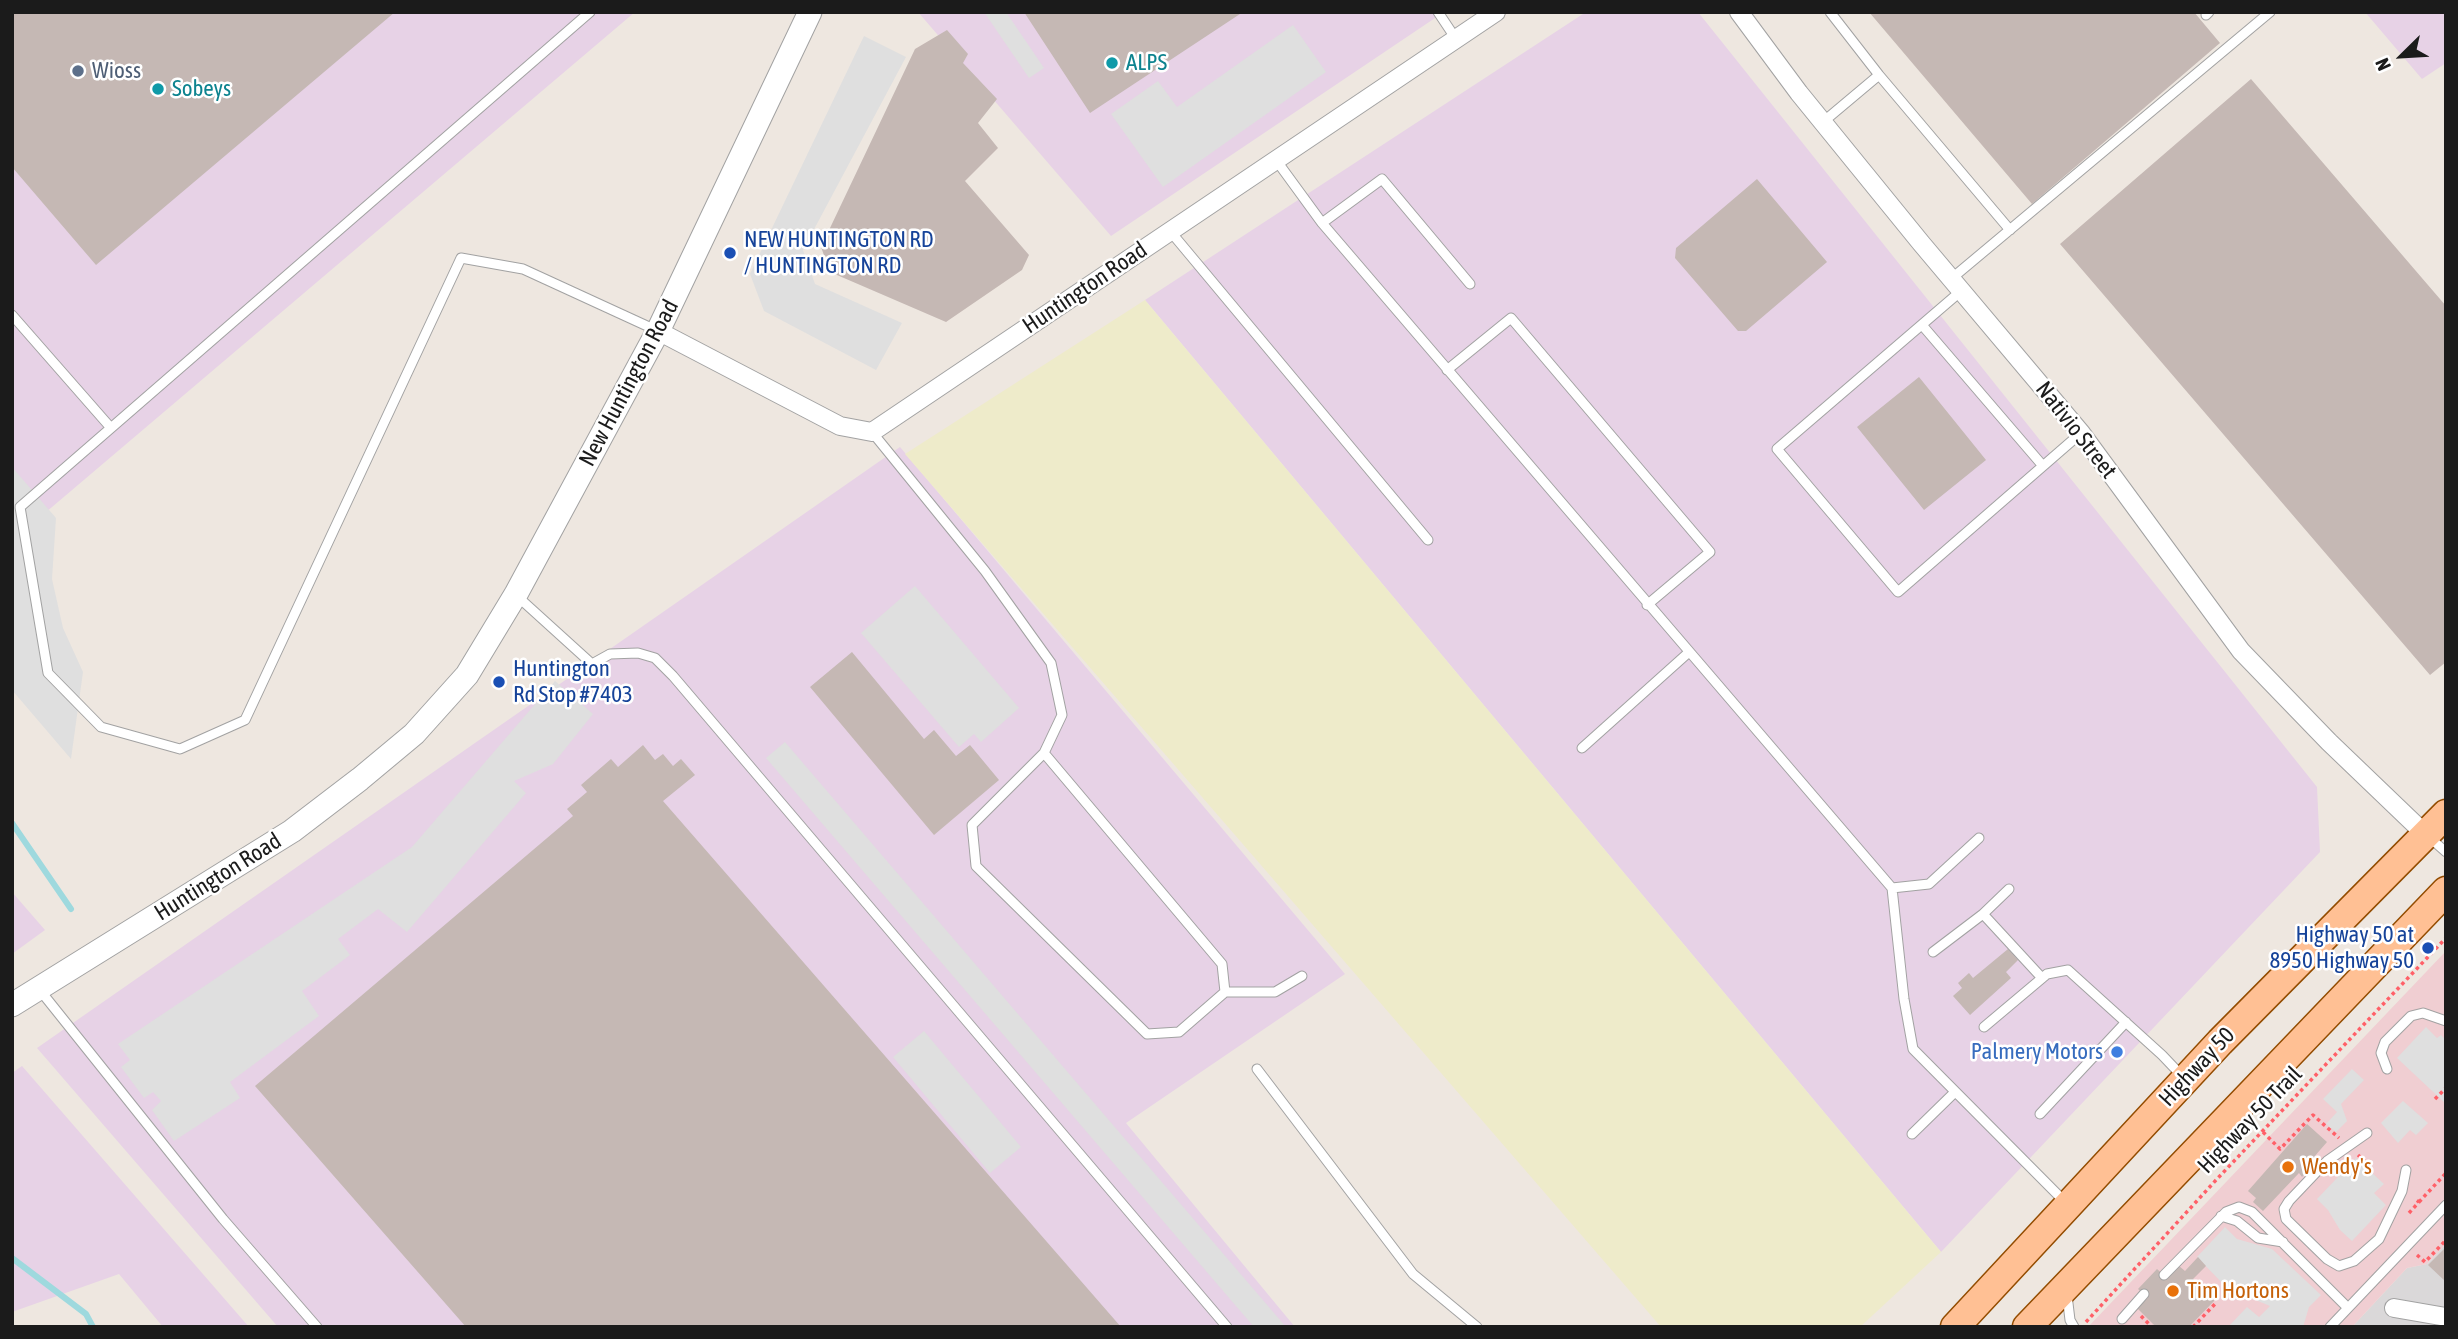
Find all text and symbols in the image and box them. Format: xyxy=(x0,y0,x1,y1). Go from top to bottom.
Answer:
north arrow xyxy=(2367,21,2437,91)
place label: ALPS xyxy=(1126,49,1167,77)
marker: ALPS xyxy=(1104,55,1120,71)
text: N xyxy=(2370,55,2395,74)
place label: Wioss xyxy=(92,57,141,85)
marker: Wioss xyxy=(70,63,86,79)
place label: Sobeys xyxy=(172,75,231,103)
marker: Sobeys xyxy=(150,81,166,97)
place label: NEW HUNTINGTON RD / HUNTINGTON RD xyxy=(744,226,934,280)
street label: Huntington Road xyxy=(1018,236,1152,340)
marker: NEW HUNTINGTON RD / HUNTINGTON RD xyxy=(722,245,738,261)
street label: New Huntington Road xyxy=(573,295,685,471)
street label: Nativio Street xyxy=(2030,376,2122,484)
place label: Huntington Rd Stop #7403 xyxy=(513,655,633,709)
marker: Huntington Rd Stop #7403 xyxy=(491,674,507,690)
street label: Huntington Road xyxy=(150,827,286,927)
place label: Highway 50 at 8950 Highway 50 xyxy=(2269,921,2414,975)
marker: Highway 50 at 8950 Highway 50 xyxy=(2420,940,2436,956)
street label: Highway 50 xyxy=(2153,1022,2241,1112)
place label: Palmery Motors xyxy=(1971,1038,2103,1066)
marker: Palmery Motors xyxy=(2109,1044,2125,1060)
street label: Highway 50 Trail xyxy=(2192,1061,2308,1179)
place label: Wendy's xyxy=(2302,1153,2372,1181)
marker: Wendy's xyxy=(2280,1159,2296,1175)
place label: Tim Hortons xyxy=(2187,1277,2289,1305)
marker: Tim Hortons xyxy=(2165,1283,2181,1299)

